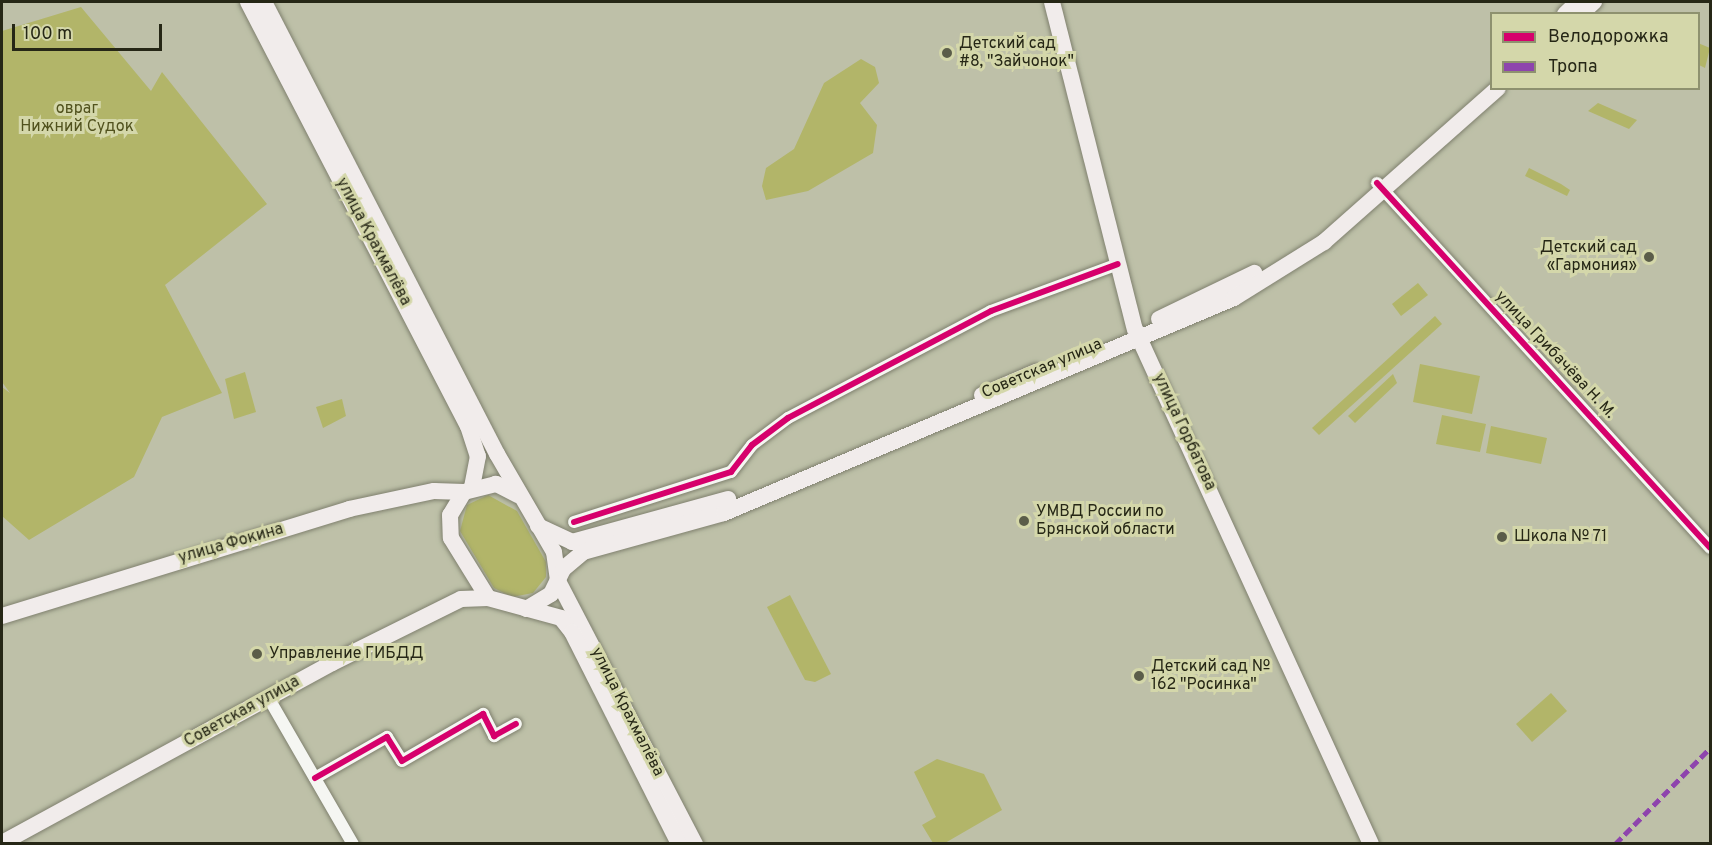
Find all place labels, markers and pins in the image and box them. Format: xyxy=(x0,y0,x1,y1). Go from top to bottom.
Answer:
place label: Детский сад #8, "Зайчонок" xyxy=(959,34,1074,72)
marker: Детский сад #8, "Зайчонок" xyxy=(940,46,954,60)
place label: Детский сад «Гармония» xyxy=(1540,238,1637,276)
marker: Детский сад «Гармония» xyxy=(1642,250,1656,264)
place label: УМВД России по Брянской области xyxy=(1036,502,1175,540)
marker: УМВД России по Брянской области xyxy=(1017,514,1031,528)
place label: Школа № 71 xyxy=(1514,527,1608,547)
marker: Школа № 71 xyxy=(1495,530,1509,544)
place label: Управление ГИБДД xyxy=(269,644,423,664)
marker: Управление ГИБДД xyxy=(250,647,264,661)
place label: Детский сад № 162 "Росинка" xyxy=(1151,657,1270,695)
marker: Детский сад № 162 "Росинка" xyxy=(1132,669,1146,683)

